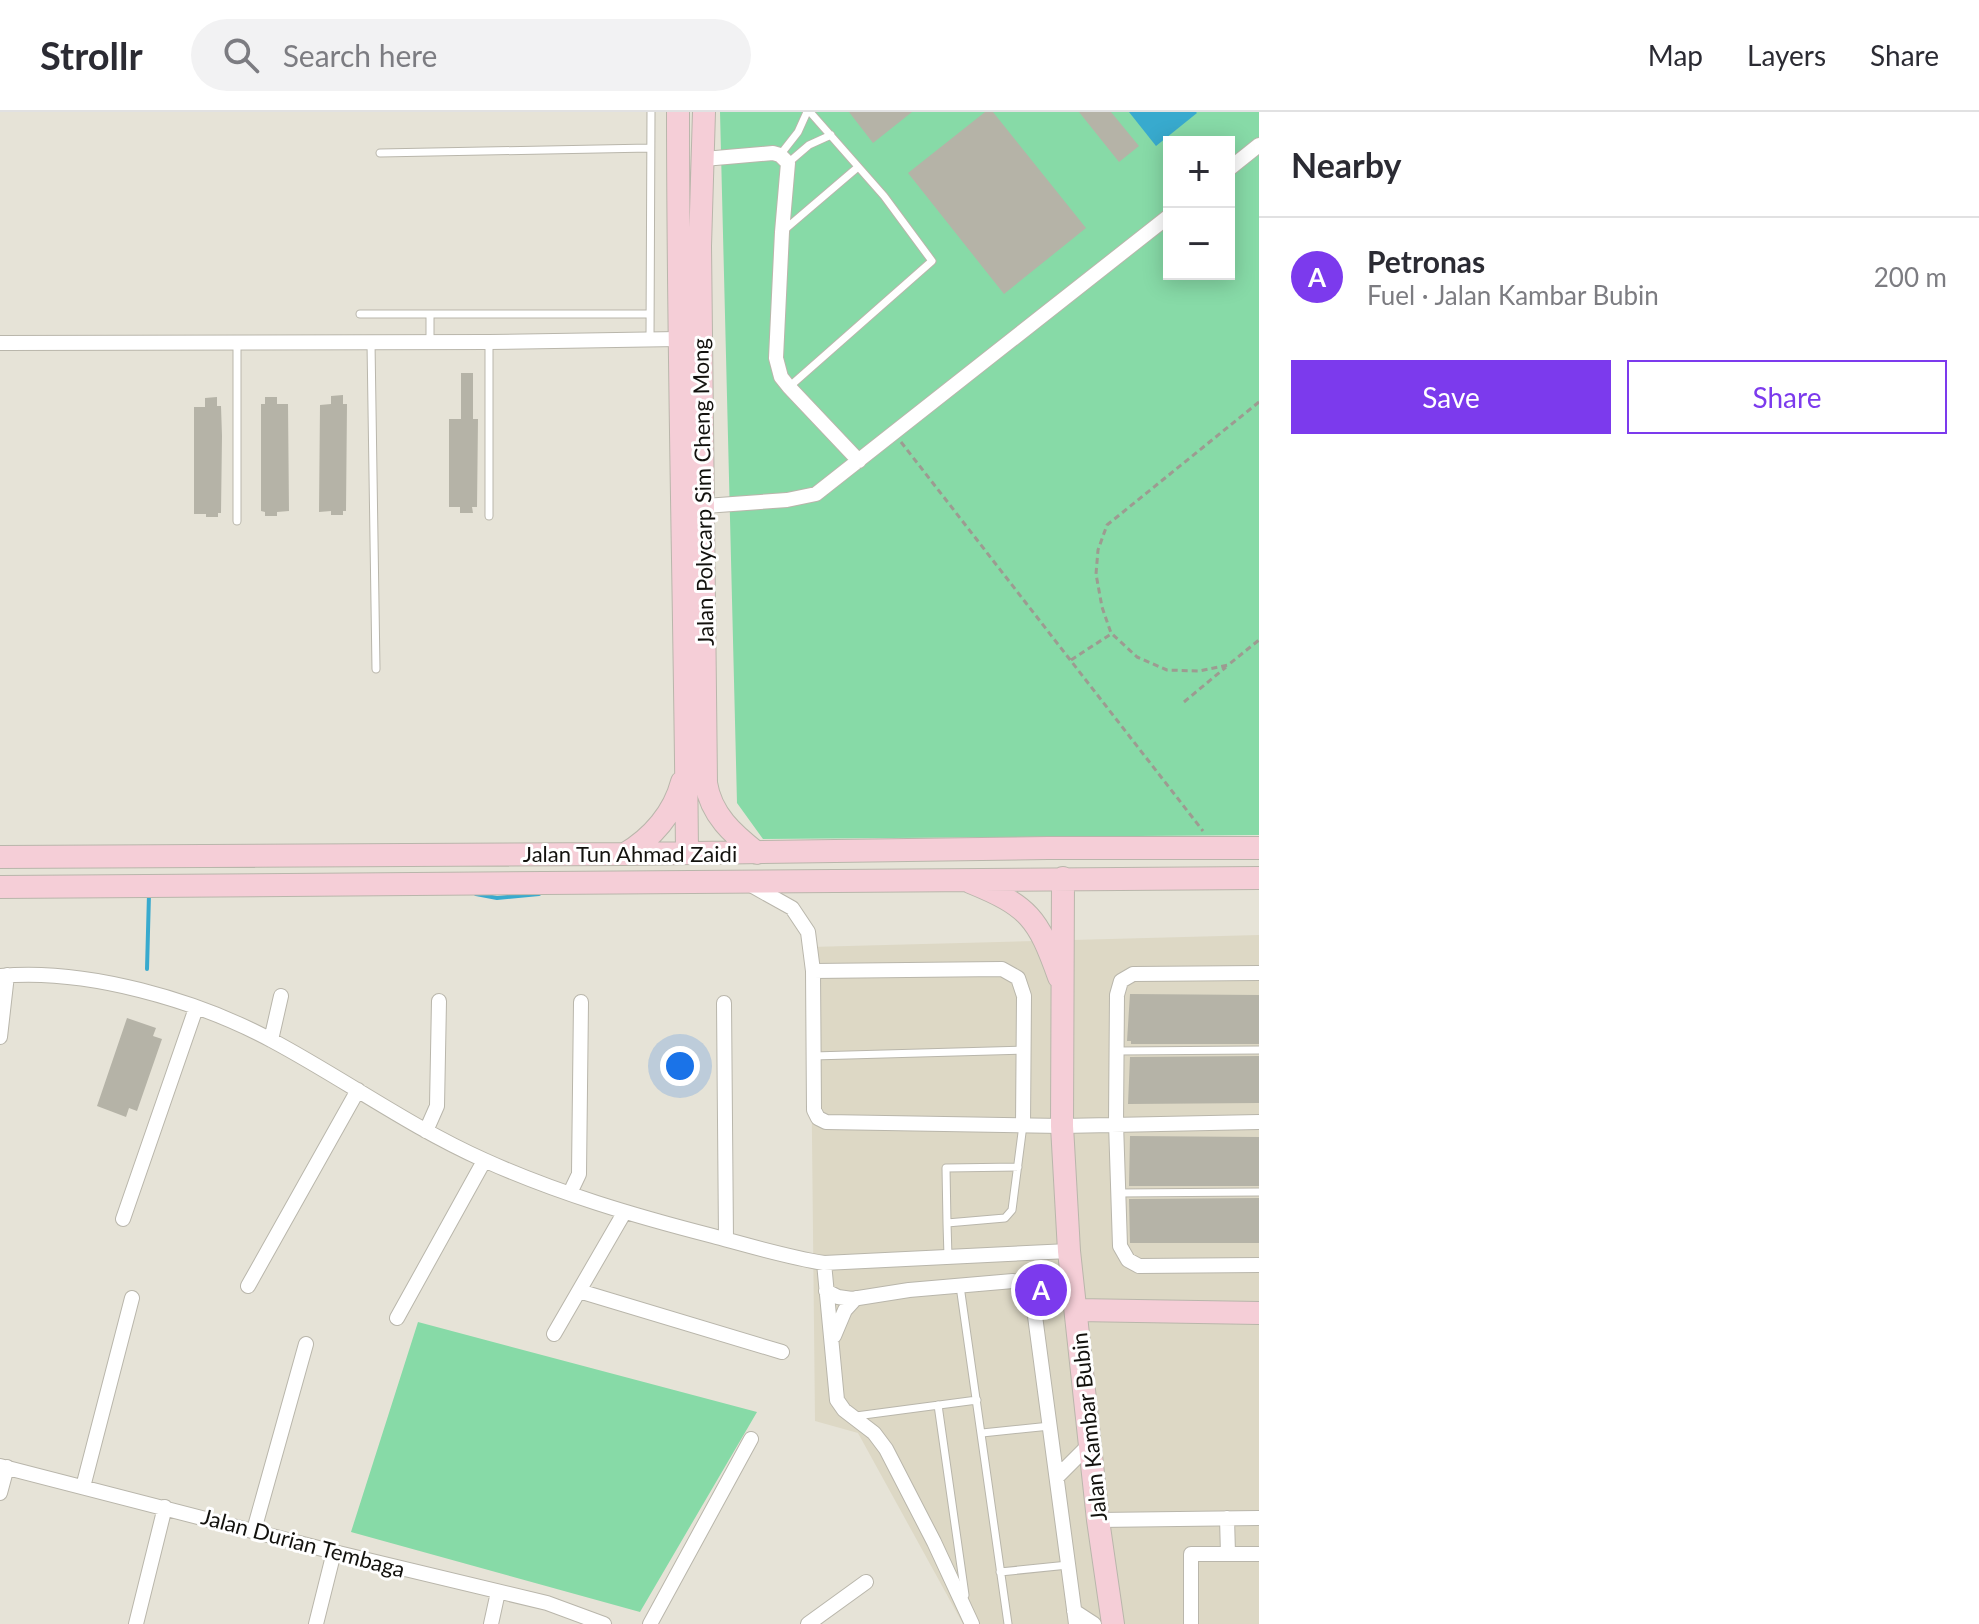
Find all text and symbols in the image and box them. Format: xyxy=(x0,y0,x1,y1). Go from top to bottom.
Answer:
search box xyxy=(191,19,751,91)
text: Strollr xyxy=(40,32,143,78)
icon: search xyxy=(219,33,263,77)
text: Search here xyxy=(283,37,437,73)
text: Map xyxy=(1648,38,1703,72)
text: Layers xyxy=(1747,38,1826,72)
text: Share xyxy=(1870,38,1939,72)
map controls xyxy=(1163,136,1235,280)
button: + xyxy=(1163,136,1235,208)
text: Nearby xyxy=(1291,144,1402,185)
button: − xyxy=(1163,208,1235,280)
text: Petronas xyxy=(1367,243,1485,279)
text: A xyxy=(1308,261,1326,293)
text: 200 m xyxy=(1874,261,1947,293)
text: Fuel · Jalan Kambar Bubin xyxy=(1367,279,1659,311)
street label: Jalan Polycarp Sim Cheng Mong xyxy=(686,338,719,646)
button: Save xyxy=(1291,360,1611,434)
button: Share xyxy=(1627,360,1947,434)
street label: Jalan Tun Ahmad Zaidi xyxy=(523,840,737,867)
your location xyxy=(660,1046,700,1086)
pin: A xyxy=(1015,1260,1067,1320)
street label: Jalan Kambar Bubin xyxy=(1065,1331,1112,1523)
street label: Jalan Durian Tembaga xyxy=(198,1502,408,1583)

